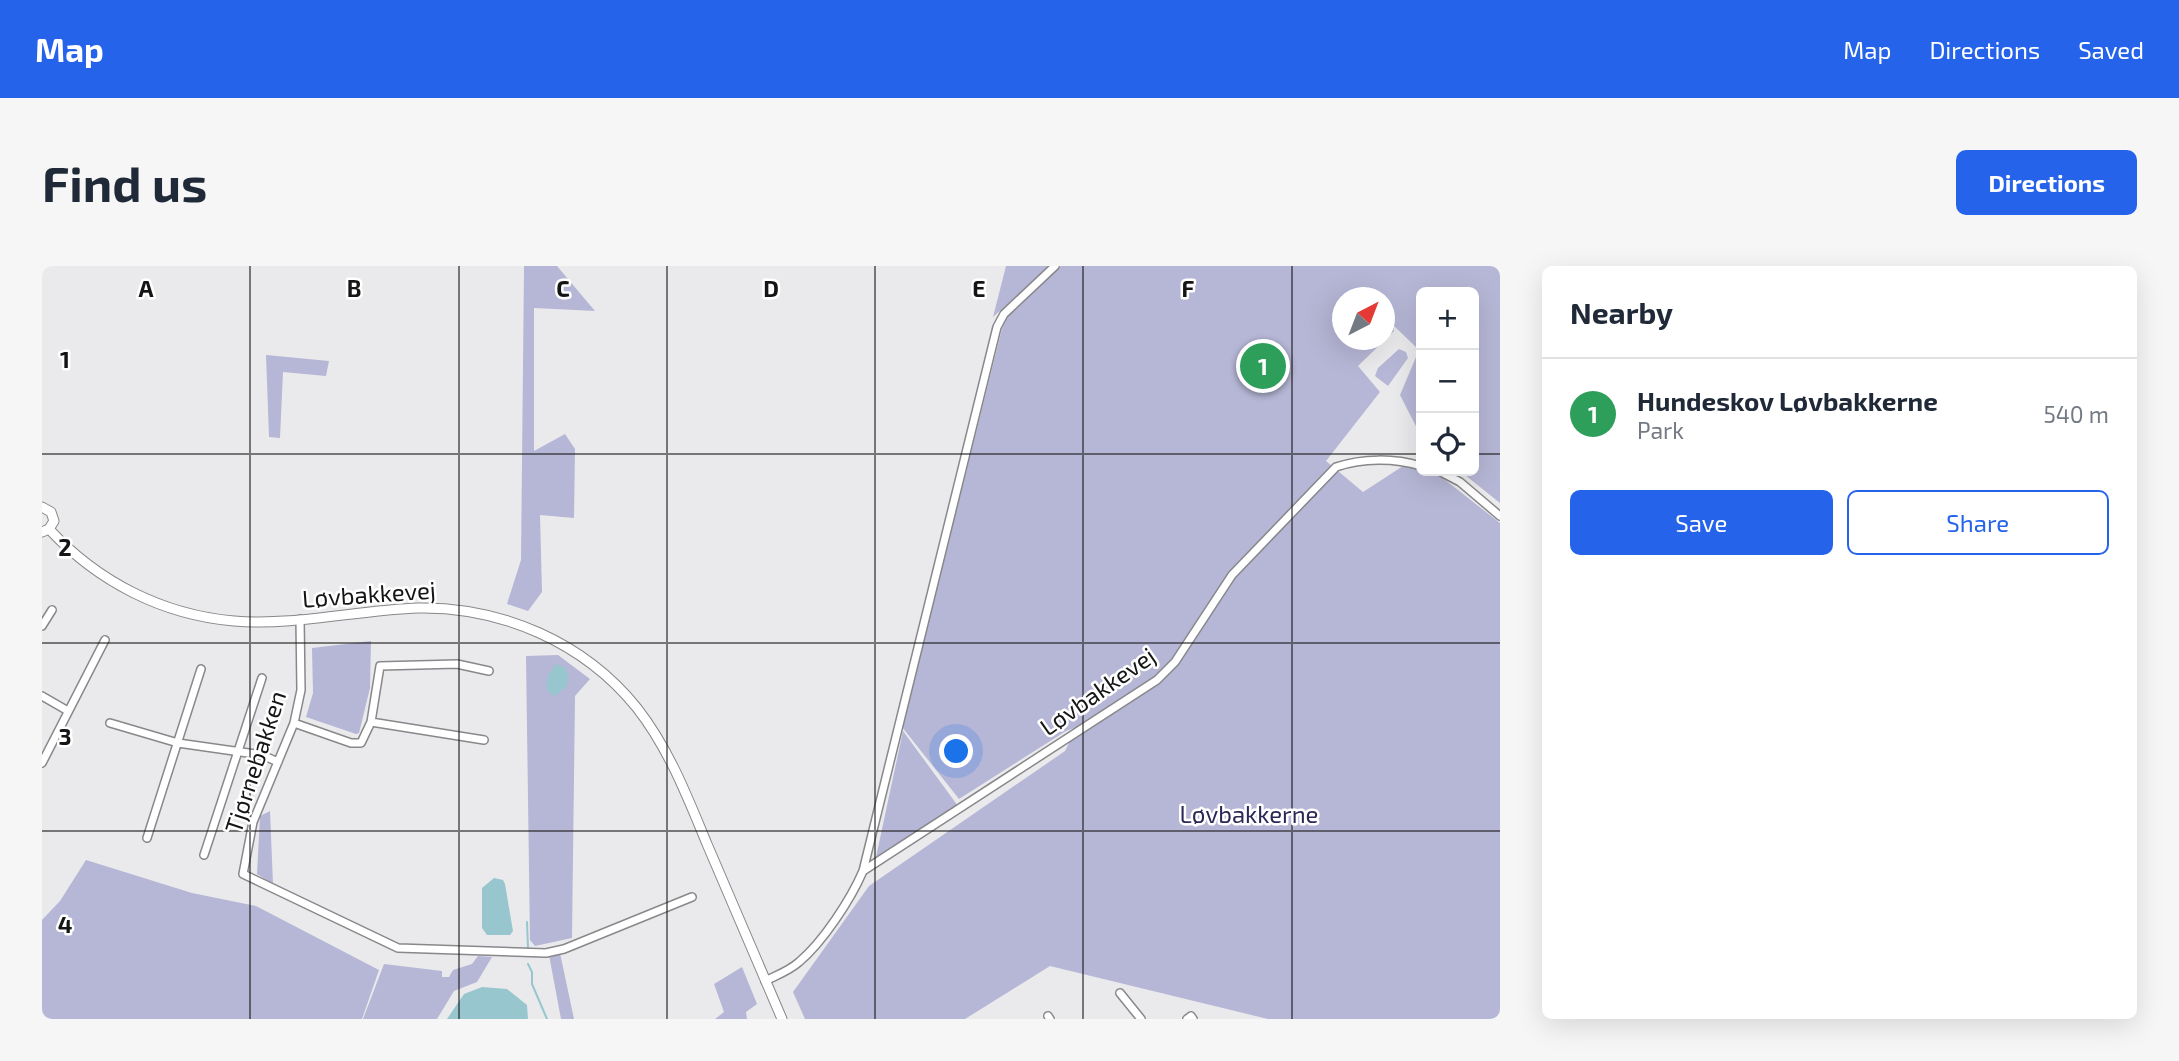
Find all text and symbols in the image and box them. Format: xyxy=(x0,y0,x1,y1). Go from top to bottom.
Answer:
text: Map xyxy=(35,29,104,69)
text: Map xyxy=(1843,35,1891,64)
text: Directions xyxy=(1929,35,2040,64)
text: Saved xyxy=(2078,35,2144,64)
button: Directions xyxy=(1956,150,2137,215)
text: Find us xyxy=(42,153,207,212)
text: A xyxy=(138,274,154,302)
text: B xyxy=(347,274,361,302)
text: C xyxy=(556,274,570,302)
text: D xyxy=(763,274,779,302)
text: E xyxy=(972,274,986,302)
text: F xyxy=(1182,274,1195,302)
north arrow xyxy=(1332,287,1395,350)
map controls xyxy=(1416,287,1479,476)
button: + xyxy=(1416,287,1479,350)
text: Nearby xyxy=(1570,294,1673,330)
pin: 1 xyxy=(1240,340,1286,392)
text: 1 xyxy=(60,345,70,373)
button: − xyxy=(1416,350,1479,413)
text: Hundeskov Løvbakkerne xyxy=(1637,385,1938,416)
text: 1 xyxy=(1588,400,1598,428)
text: 540 m xyxy=(2043,400,2109,428)
button: locate xyxy=(1416,413,1479,476)
text: Park xyxy=(1637,416,1684,444)
button: Save xyxy=(1570,490,1833,555)
button: Share xyxy=(1847,490,2109,555)
text: 2 xyxy=(58,533,72,561)
street label: Løvbakkevej xyxy=(301,574,437,613)
street label: Løvbakkevej xyxy=(1034,640,1160,741)
street label: Tjørnebakken xyxy=(218,687,291,836)
text: 3 xyxy=(58,722,72,750)
your location xyxy=(939,734,973,768)
park label: Løvbakkerne xyxy=(1180,799,1318,828)
text: 4 xyxy=(58,910,72,938)

